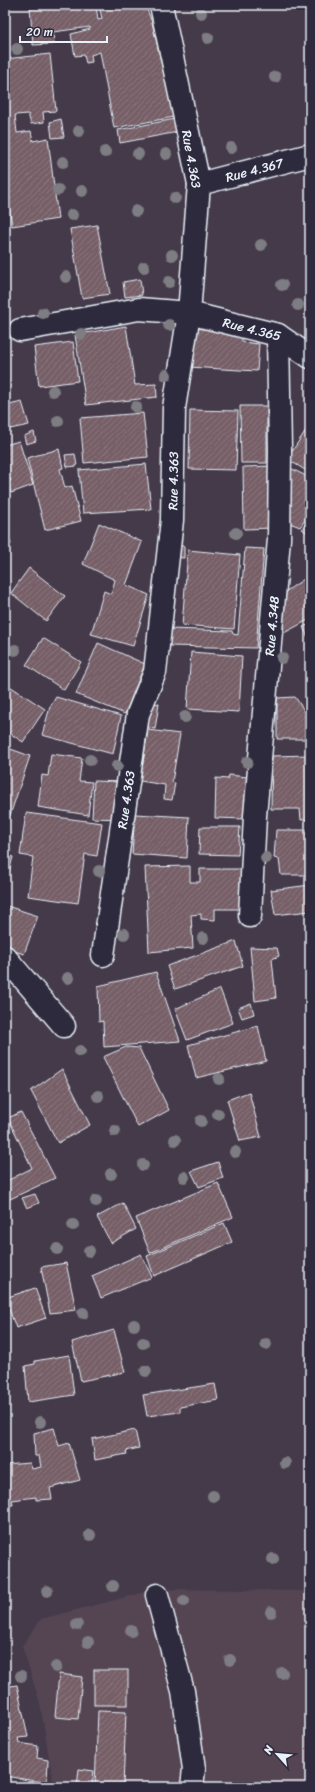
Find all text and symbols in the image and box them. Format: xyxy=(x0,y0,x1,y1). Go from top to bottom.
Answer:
scale bar xyxy=(20,18,107,44)
text: 20 m xyxy=(26,21,53,43)
street label: Rue 4.363 xyxy=(175,128,208,190)
street label: Rue 4.367 xyxy=(223,151,287,189)
street label: Rue 4.365 xyxy=(220,311,284,347)
street label: Rue 4.363 xyxy=(161,451,185,510)
street label: Rue 4.348 xyxy=(258,595,286,657)
street label: Rue 4.363 xyxy=(110,769,142,830)
north arrow xyxy=(257,1734,297,1774)
text: N xyxy=(258,1742,279,1758)

